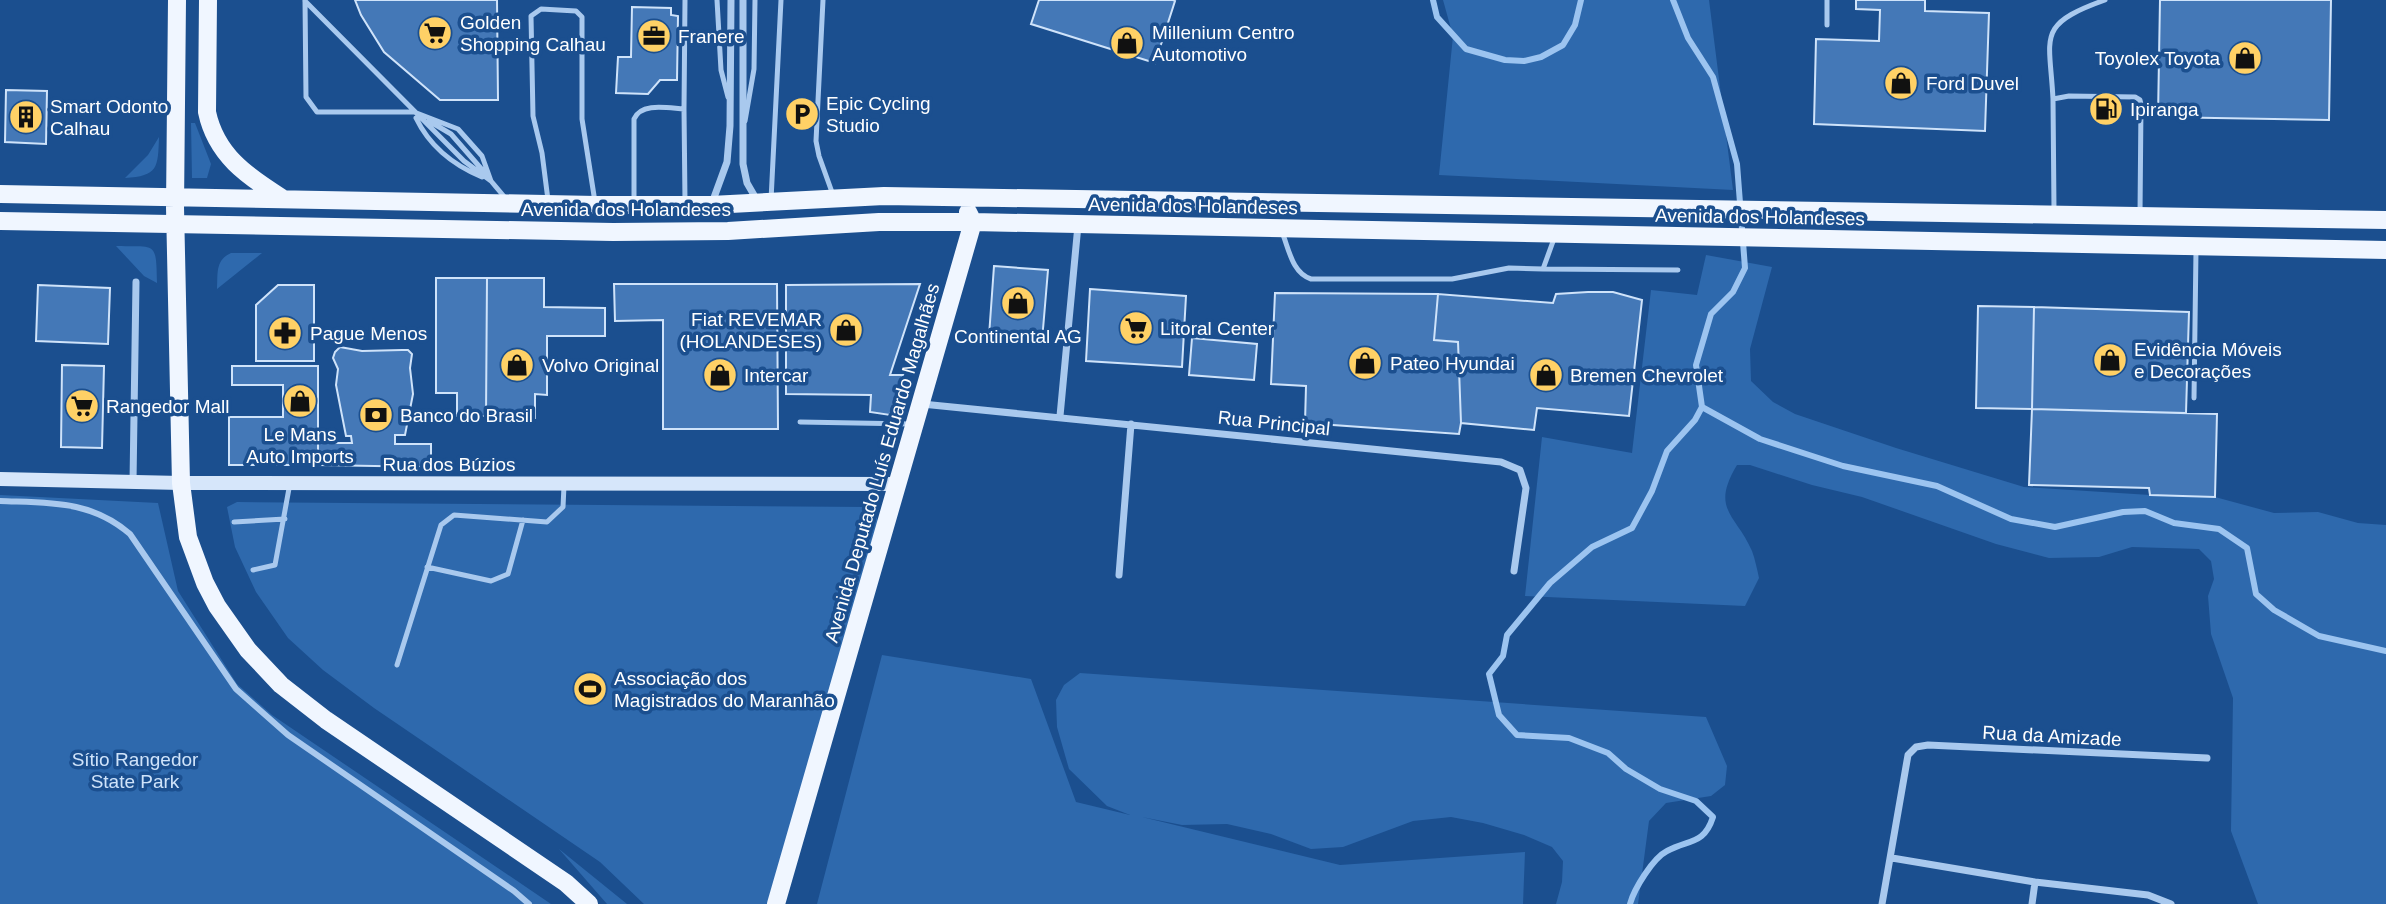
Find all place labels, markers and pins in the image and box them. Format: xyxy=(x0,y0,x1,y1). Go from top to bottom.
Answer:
place label: Golden Shopping Calhau xyxy=(460,12,606,55)
supermarket icon: Golden Shopping Calhau xyxy=(416,14,454,52)
office icon: Franere xyxy=(635,17,673,55)
place label: Millenium Centro Automotivo xyxy=(1152,22,1295,65)
shop icon: Millenium Centro Automotivo xyxy=(1108,24,1146,62)
place label: Franere xyxy=(678,26,745,47)
shop icon: Toyolex Toyota xyxy=(2226,39,2264,77)
place label: Toyolex Toyota xyxy=(2095,48,2220,69)
shop icon: Ford Duvel xyxy=(1882,64,1920,102)
place label: Ford Duvel xyxy=(1926,73,2019,94)
fuel station icon: Ipiranga xyxy=(2087,90,2125,128)
place label: Epic Cycling Studio xyxy=(826,93,931,136)
parking icon: Epic Cycling Studio xyxy=(783,95,821,133)
place label: Smart Odonto Calhau xyxy=(50,96,168,139)
building icon: Smart Odonto Calhau xyxy=(7,98,45,136)
place label: Ipiranga xyxy=(2130,99,2199,120)
shop icon: Continental AG xyxy=(999,284,1037,322)
place label: Fiat REVEMAR (HOLANDESES) xyxy=(679,309,822,352)
supermarket icon: Litoral Center xyxy=(1117,309,1155,347)
shop icon: Fiat REVEMAR (HOLANDESES) xyxy=(827,311,865,349)
pharmacy icon: Pague Menos xyxy=(266,314,304,352)
place label: Litoral Center xyxy=(1160,318,1275,339)
place label: Pague Menos xyxy=(310,323,427,344)
place label: Continental AG xyxy=(954,326,1082,347)
place label: Evidência Móveis e Decorações xyxy=(2134,339,2282,382)
shop icon: Evidência Móveis e Decorações xyxy=(2091,341,2129,379)
shop icon: Pateo Hyundai xyxy=(1346,344,1384,382)
shop icon: Volvo Original xyxy=(498,346,536,384)
place label: Pateo Hyundai xyxy=(1390,353,1515,374)
place label: Volvo Original xyxy=(542,355,659,376)
shop icon: Intercar xyxy=(701,356,739,394)
shop icon: Bremen Chevrolet xyxy=(1527,356,1565,394)
place label: Intercar xyxy=(744,365,809,386)
place label: Bremen Chevrolet xyxy=(1570,365,1724,386)
shop icon: Le Mans Auto Imports xyxy=(281,382,319,420)
supermarket icon: Rangedor Mall xyxy=(63,387,101,425)
place label: Rangedor Mall xyxy=(106,396,230,417)
bank icon: Banco do Brasil xyxy=(357,396,395,434)
place label: Banco do Brasil xyxy=(400,405,533,426)
place label: Le Mans Auto Imports xyxy=(246,424,354,467)
place label: Associação dos Magistrados do Maranhão xyxy=(614,668,835,711)
sports icon: Associação dos Magistrados do Maranhão xyxy=(571,670,609,708)

